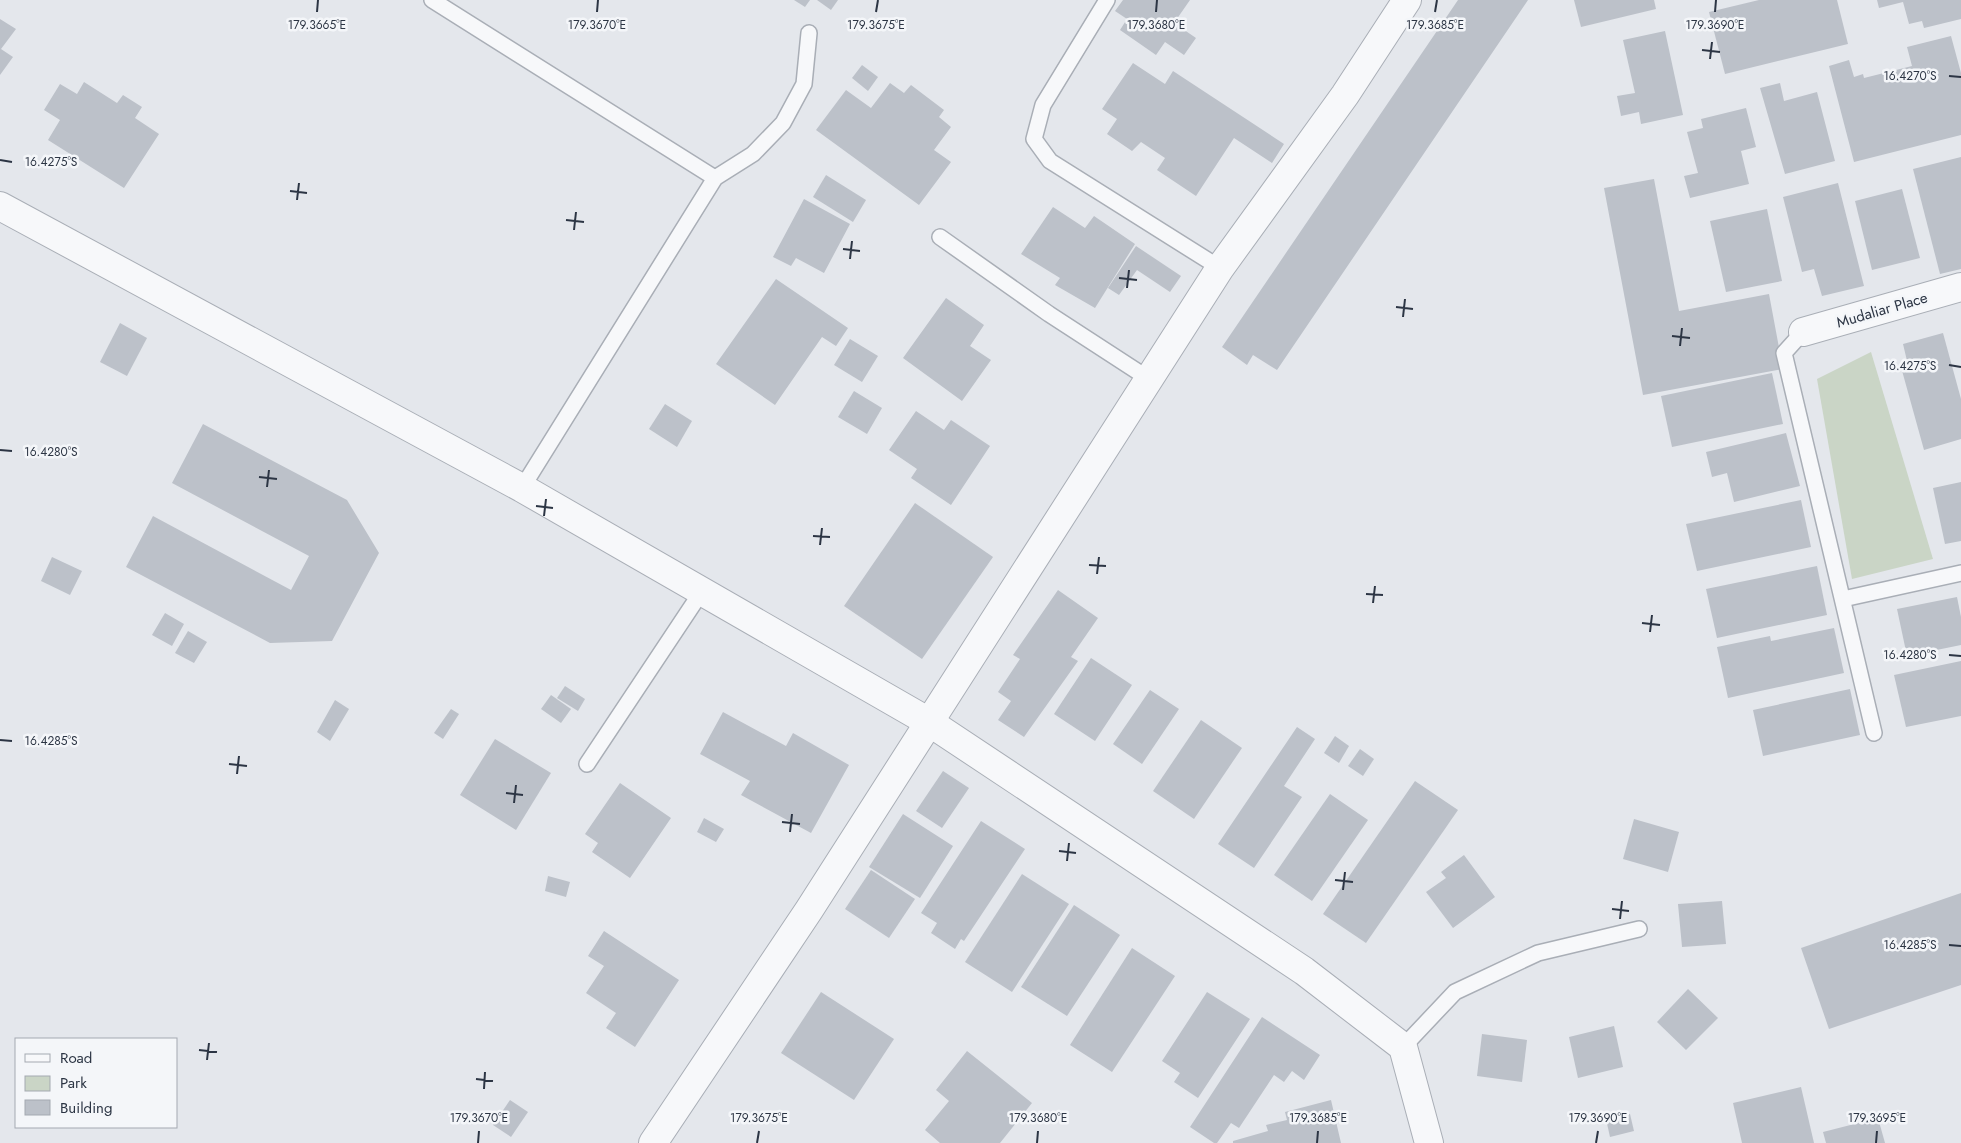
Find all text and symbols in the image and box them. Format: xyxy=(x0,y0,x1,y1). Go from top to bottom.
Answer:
text: 179.3665°E xyxy=(288,16,346,34)
text: 179.3670°E xyxy=(568,16,626,34)
text: 179.3675°E xyxy=(847,16,905,34)
text: 179.3680°E xyxy=(1127,16,1185,34)
text: 179.3685°E xyxy=(1406,16,1464,34)
text: 179.3690°E xyxy=(1686,16,1744,34)
text: 16.4270°S xyxy=(1883,67,1937,85)
text: 16.4275°S xyxy=(25,153,78,171)
street label: Mudaliar Place xyxy=(1834,286,1930,333)
text: 16.4275°S xyxy=(1884,357,1937,375)
text: 16.4280°S xyxy=(24,443,78,461)
text: 16.4280°S xyxy=(1883,646,1937,664)
text: 16.4285°S xyxy=(25,732,78,750)
text: 16.4285°S xyxy=(1884,936,1937,954)
legend xyxy=(15,1038,178,1128)
text: Road xyxy=(60,1047,92,1069)
text: Park xyxy=(60,1072,87,1094)
text: Building xyxy=(60,1097,112,1119)
text: 179.3670°E xyxy=(450,1109,508,1127)
text: 179.3675°E xyxy=(730,1109,788,1127)
text: 179.3680°E xyxy=(1009,1109,1067,1127)
text: 179.3685°E xyxy=(1289,1109,1347,1127)
text: 179.3690°E xyxy=(1569,1109,1627,1127)
text: 179.3695°E xyxy=(1848,1109,1906,1127)

